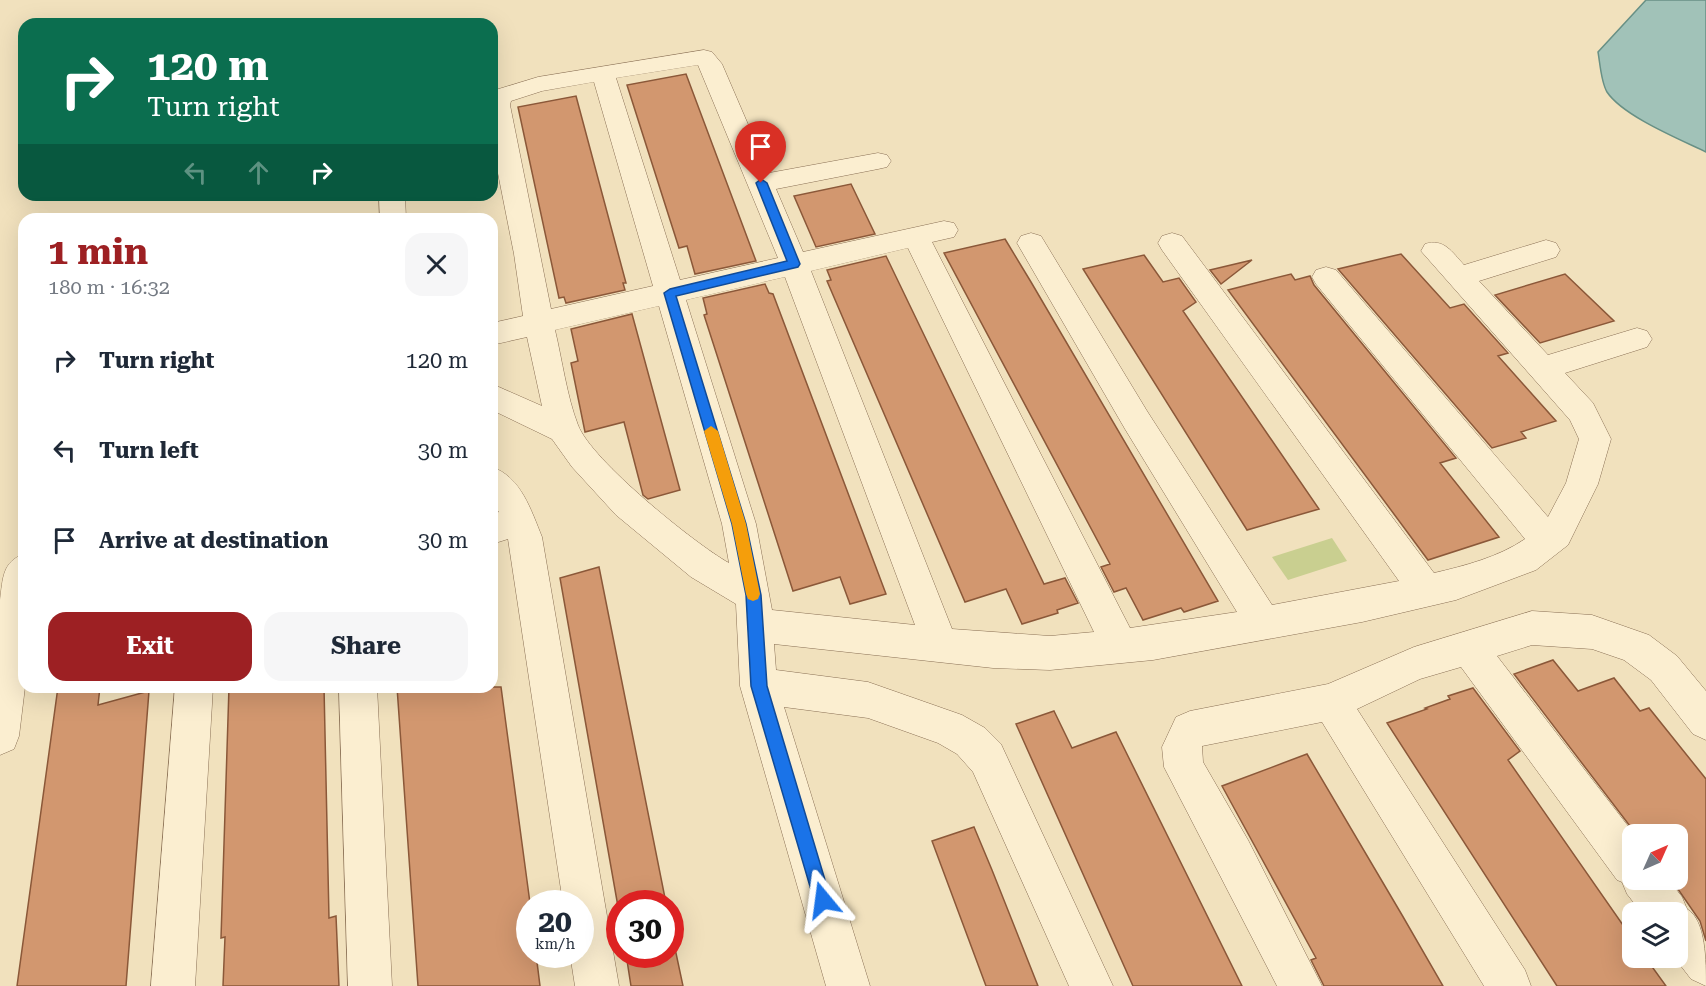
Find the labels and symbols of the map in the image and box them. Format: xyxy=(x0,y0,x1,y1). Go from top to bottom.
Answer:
pin xyxy=(735,121,786,183)
north arrow xyxy=(1622,824,1688,890)
position arrow xyxy=(791,868,855,932)
speed limit sign: 30 xyxy=(606,890,684,968)

